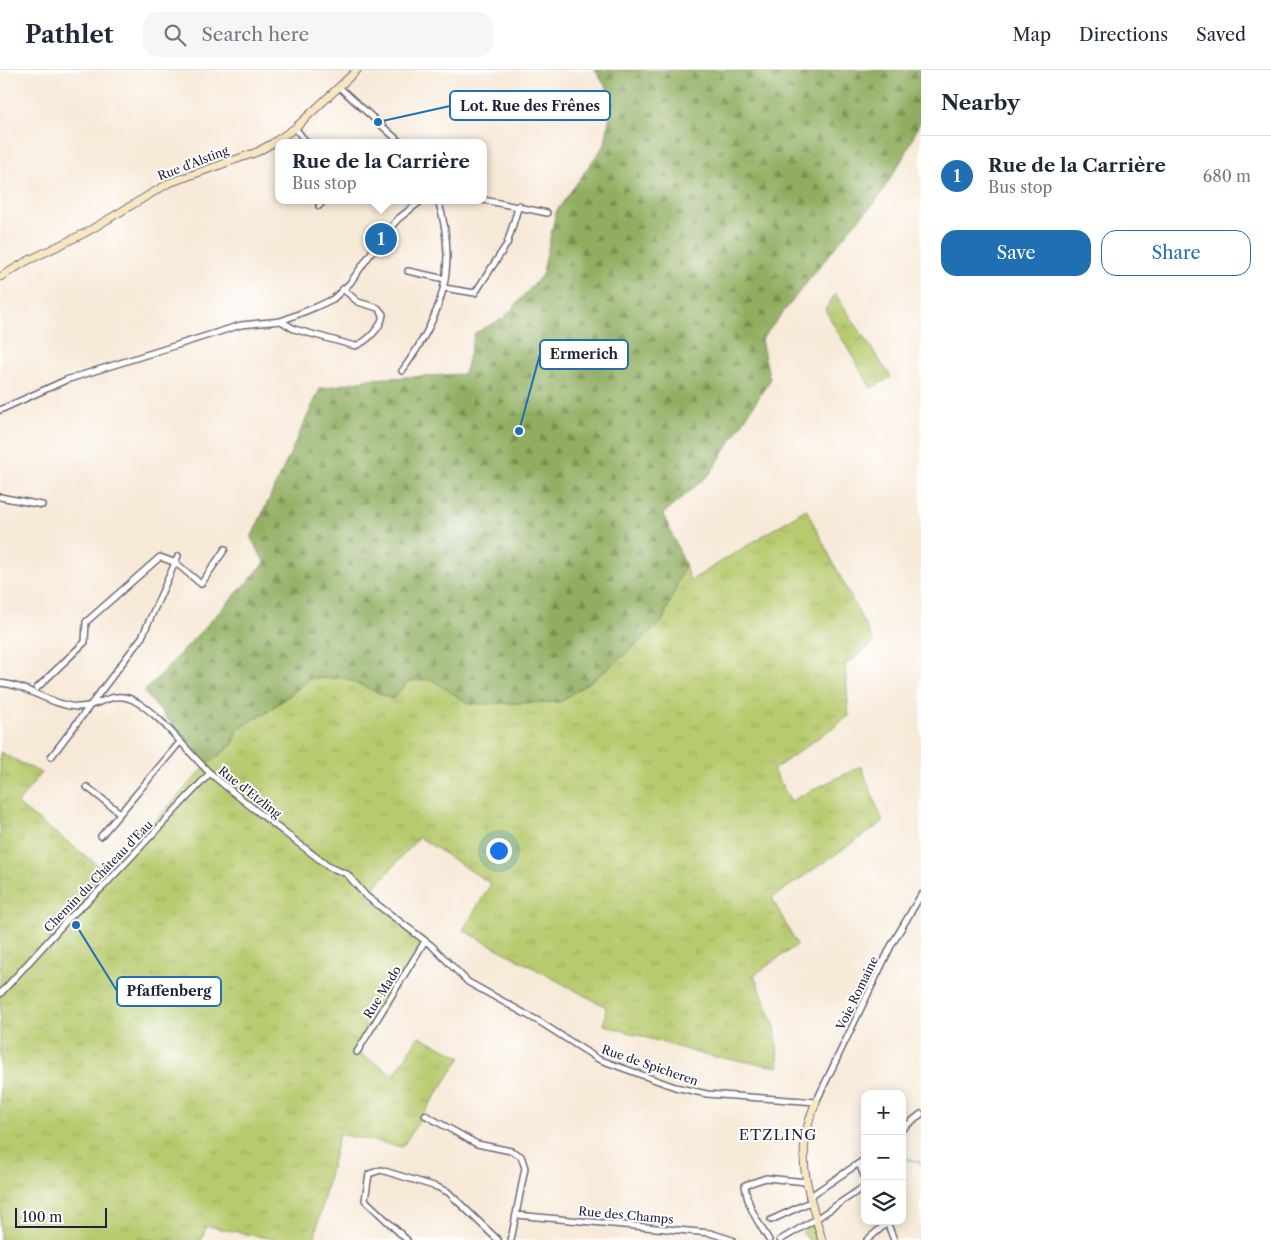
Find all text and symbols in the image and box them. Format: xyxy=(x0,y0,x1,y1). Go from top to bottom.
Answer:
search box xyxy=(143,12,493,57)
text: Pathlet xyxy=(25,20,113,49)
icon: search xyxy=(161,21,189,49)
text: Search here xyxy=(201,23,309,46)
text: Map xyxy=(1012,24,1051,46)
text: Directions xyxy=(1079,24,1168,46)
text: Saved xyxy=(1196,24,1246,46)
text: Nearby xyxy=(941,90,1020,115)
callout: Lot. Rue des Frênes xyxy=(450,91,610,120)
text: Lot. Rue des Frênes xyxy=(460,97,600,115)
popup xyxy=(275,139,487,204)
street label: Rue d'Alsting xyxy=(155,142,231,183)
text: Rue de la Carrière xyxy=(292,150,470,173)
text: Rue de la Carrière xyxy=(988,154,1166,177)
text: 1 xyxy=(953,166,961,186)
text: 680 m xyxy=(1203,166,1251,186)
text: Bus stop xyxy=(292,173,357,193)
text: Bus stop xyxy=(988,177,1052,197)
pin: 1 xyxy=(365,220,397,258)
button: Save xyxy=(941,230,1091,276)
button: Share xyxy=(1101,230,1251,276)
callout: Ermerich xyxy=(540,340,628,369)
text: Ermerich xyxy=(550,345,619,363)
street label: Rue d'Etzling xyxy=(216,763,285,822)
street label: Chemin du Château d'Eau xyxy=(41,816,156,935)
your location xyxy=(486,838,512,864)
street label: Voie Romaine xyxy=(832,954,881,1033)
street label: Rue Mado xyxy=(360,963,404,1021)
callout: Pfaffenberg xyxy=(117,977,221,1006)
text: Pfaffenberg xyxy=(127,982,212,1000)
street label: Rue de Spicheren xyxy=(600,1041,701,1089)
map controls xyxy=(861,1090,906,1225)
button: + xyxy=(861,1090,906,1135)
district label: ETZLING xyxy=(739,1125,817,1144)
button: − xyxy=(861,1135,906,1180)
button: layers xyxy=(861,1180,906,1225)
street label: Rue des Champs xyxy=(578,1203,674,1227)
scale bar xyxy=(15,1205,108,1228)
text: 100 m xyxy=(22,1208,62,1226)

